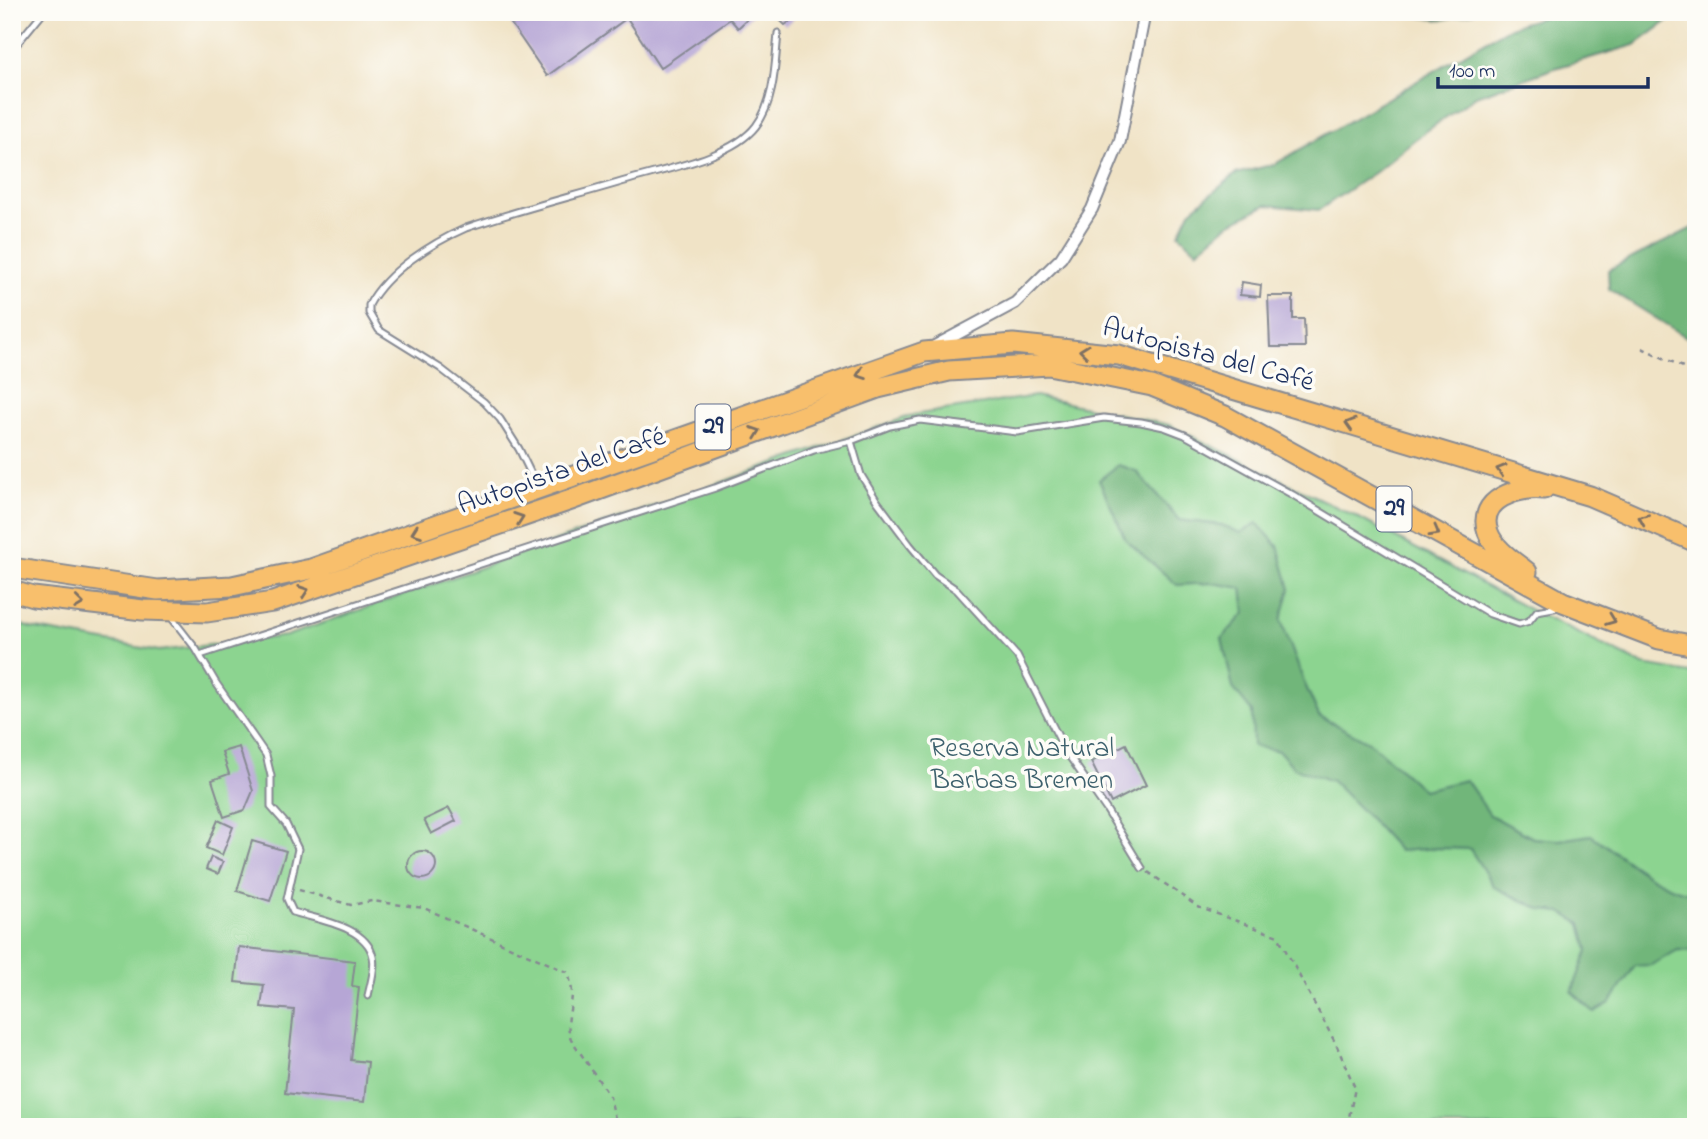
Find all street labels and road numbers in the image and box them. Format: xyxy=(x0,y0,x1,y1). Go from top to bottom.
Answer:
street label: Autopista del Café xyxy=(1098,308,1319,404)
road number: 29 xyxy=(696,404,730,449)
street label: Autopista del Café xyxy=(452,417,672,527)
road number: 29 xyxy=(1376,486,1412,531)

